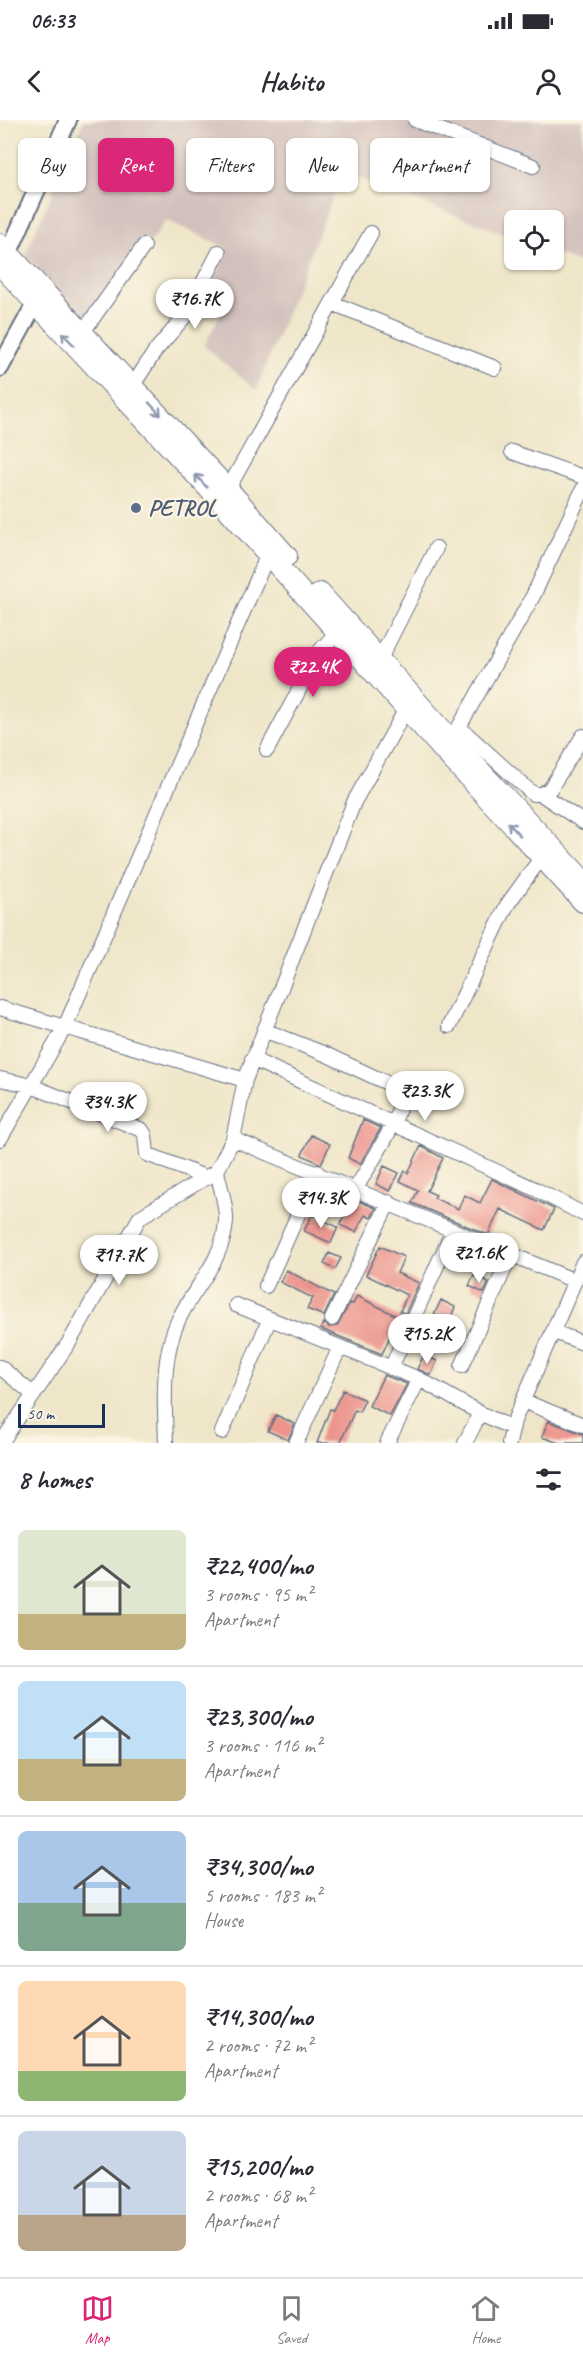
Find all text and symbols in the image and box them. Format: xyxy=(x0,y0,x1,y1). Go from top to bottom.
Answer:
text: 06:33 xyxy=(30,7,74,35)
text: Habito xyxy=(260,64,323,98)
icon: back xyxy=(18,65,51,98)
icon: person xyxy=(532,65,565,98)
chip: Buy xyxy=(18,138,86,192)
chip: Rent xyxy=(98,138,174,192)
chip: Filters xyxy=(186,138,274,192)
chip: New xyxy=(286,138,358,192)
chip: Apartment xyxy=(370,138,490,192)
map controls xyxy=(504,210,564,270)
button: locate xyxy=(504,210,564,270)
pin: ₹16.7K xyxy=(146,279,244,330)
text: ₹16.7K xyxy=(170,286,220,311)
one-way arrow xyxy=(61,331,75,346)
one-way arrow xyxy=(148,401,162,416)
one-way arrow xyxy=(194,474,208,489)
place label: PETROL xyxy=(148,493,218,523)
marker: PETROL xyxy=(129,501,143,515)
pin: ₹22.4K xyxy=(264,647,362,698)
text: ₹22.4K xyxy=(288,654,338,679)
one-way arrow xyxy=(508,822,522,837)
pin: ₹23.3K xyxy=(376,1071,474,1122)
text: ₹23.3K xyxy=(400,1078,450,1103)
pin: ₹34.3K xyxy=(59,1082,157,1133)
text: ₹34.3K xyxy=(83,1089,133,1114)
pin: ₹14.3K xyxy=(272,1178,370,1229)
text: ₹14.3K xyxy=(296,1185,346,1210)
pin: ₹21.6K xyxy=(430,1233,528,1284)
pin: ₹17.7K xyxy=(70,1235,168,1286)
text: ₹21.6K xyxy=(454,1240,504,1265)
text: ₹17.7K xyxy=(94,1242,144,1267)
pin: ₹15.2K xyxy=(378,1314,476,1365)
text: ₹15.2K xyxy=(402,1321,452,1346)
scale bar xyxy=(18,1401,105,1428)
text: 50 m xyxy=(27,1404,54,1424)
text: 8 homes xyxy=(18,1463,91,1496)
icon: filters xyxy=(532,1463,565,1496)
text: ₹22,400/mo xyxy=(204,1549,313,1582)
icon: home xyxy=(66,1554,138,1626)
text: 3 rooms · 95 m² xyxy=(204,1582,312,1607)
text: Apartment xyxy=(204,1607,277,1632)
text: ₹23,300/mo xyxy=(204,1700,313,1733)
icon: home xyxy=(66,1705,138,1777)
text: 3 rooms · 116 m² xyxy=(204,1733,321,1758)
text: Apartment xyxy=(204,1758,277,1783)
text: ₹34,300/mo xyxy=(204,1850,313,1883)
icon: home xyxy=(66,1855,138,1927)
text: 5 rooms · 183 m² xyxy=(204,1883,321,1908)
text: House xyxy=(204,1908,243,1933)
text: ₹14,300/mo xyxy=(204,2000,313,2033)
icon: home xyxy=(66,2005,138,2077)
text: 2 rooms · 72 m² xyxy=(204,2033,312,2058)
text: Apartment xyxy=(204,2058,277,2083)
text: ₹15,200/mo xyxy=(204,2150,312,2183)
icon: home xyxy=(66,2155,138,2227)
text: 2 rooms · 68 m² xyxy=(204,2183,312,2208)
text: Apartment xyxy=(204,2208,277,2233)
tab: Map xyxy=(81,2292,114,2348)
tab: Saved xyxy=(275,2292,308,2348)
tab: Home xyxy=(469,2292,502,2348)

